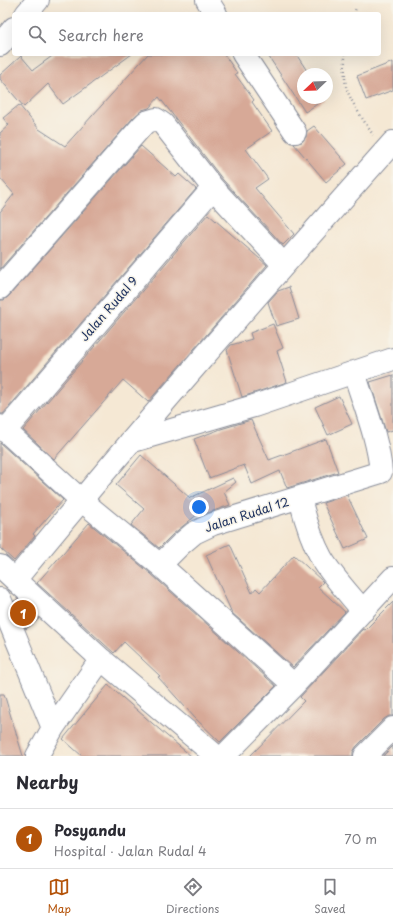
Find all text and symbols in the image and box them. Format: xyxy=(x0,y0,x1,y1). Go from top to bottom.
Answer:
search box xyxy=(12,12,381,56)
icon: search xyxy=(26,23,48,45)
text: Search here xyxy=(58,23,144,46)
north arrow xyxy=(297,68,333,104)
street label: Jalan Rudal 9 xyxy=(75,272,141,345)
street label: Jalan Rudal 12 xyxy=(202,492,291,536)
your location xyxy=(189,497,209,517)
pin: 1 xyxy=(10,598,36,628)
text: Nearby xyxy=(16,769,78,795)
text: Posyandu xyxy=(54,818,126,841)
text: 1 xyxy=(26,829,32,848)
text: 70 m xyxy=(344,829,377,848)
text: Hospital · Jalan Rudal 4 xyxy=(54,841,207,860)
tab: Map xyxy=(47,876,71,917)
tab: Directions xyxy=(166,876,219,917)
tab: Saved xyxy=(314,876,346,917)

